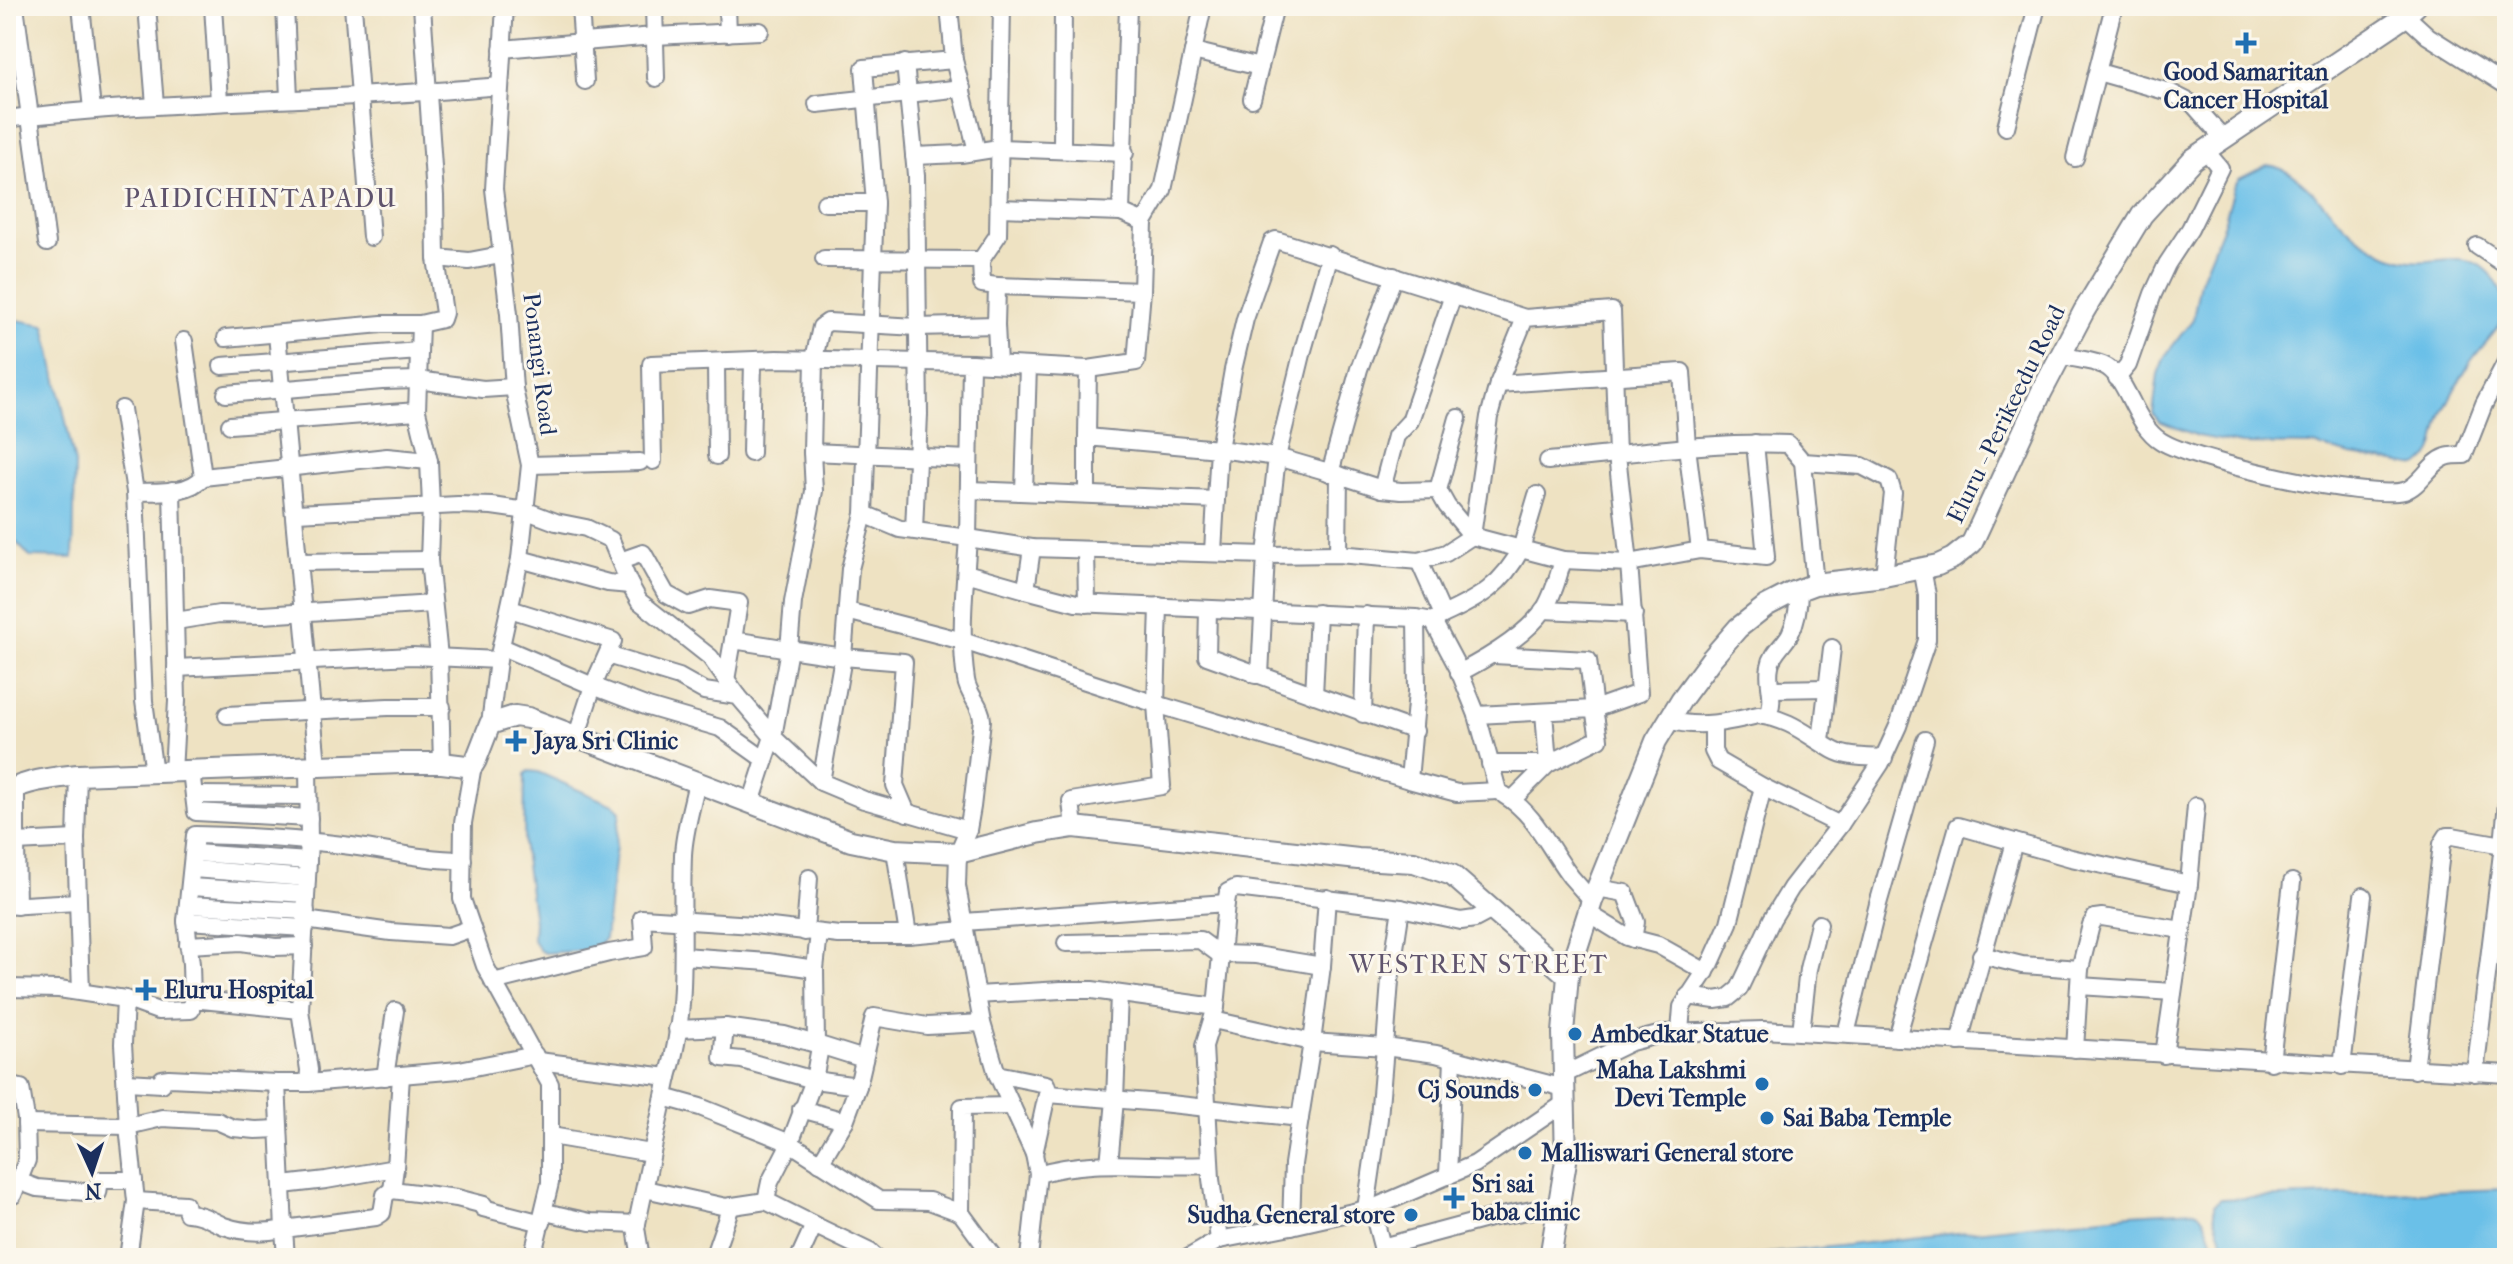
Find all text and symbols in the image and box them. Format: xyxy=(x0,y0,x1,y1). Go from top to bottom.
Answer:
marker: Good Samaritan Cancer Hospital xyxy=(2235,32,2257,54)
place label: Good Samaritan Cancer Hospital xyxy=(2164,58,2329,114)
district label: PAIDICHINTAPADU xyxy=(124,183,398,214)
street label: Ponangi Road xyxy=(517,291,563,438)
street label: Eluru - Perikeedu Road xyxy=(1941,300,2071,528)
place label: Jaya Sri Clinic xyxy=(532,727,679,755)
marker: Jaya Sri Clinic xyxy=(505,730,527,752)
district label: WESTREN STREET xyxy=(1348,949,1609,980)
place label: Eluru Hospital xyxy=(164,976,314,1004)
marker: Eluru Hospital xyxy=(135,979,157,1001)
place label: Ambedkar Statue xyxy=(1589,1020,1769,1048)
marker: Ambedkar Statue xyxy=(1566,1025,1584,1043)
place label: Maha Lakshmi Devi Temple xyxy=(1596,1056,1747,1112)
marker: Maha Lakshmi Devi Temple xyxy=(1753,1075,1771,1093)
place label: Cj Sounds xyxy=(1418,1076,1519,1104)
marker: Cj Sounds xyxy=(1526,1081,1544,1099)
place label: Sai Baba Temple xyxy=(1783,1104,1951,1132)
marker: Sai Baba Temple xyxy=(1758,1109,1776,1127)
north arrow xyxy=(52,1132,132,1212)
place label: Malliswari General store xyxy=(1541,1139,1794,1167)
marker: Malliswari General store xyxy=(1516,1144,1534,1162)
place label: Sri sai baba clinic xyxy=(1471,1170,1581,1226)
text: N xyxy=(84,1178,102,1204)
marker: Sri sai baba clinic xyxy=(1443,1187,1465,1209)
place label: Sudha General store xyxy=(1187,1201,1395,1229)
marker: Sudha General store xyxy=(1402,1206,1420,1224)

